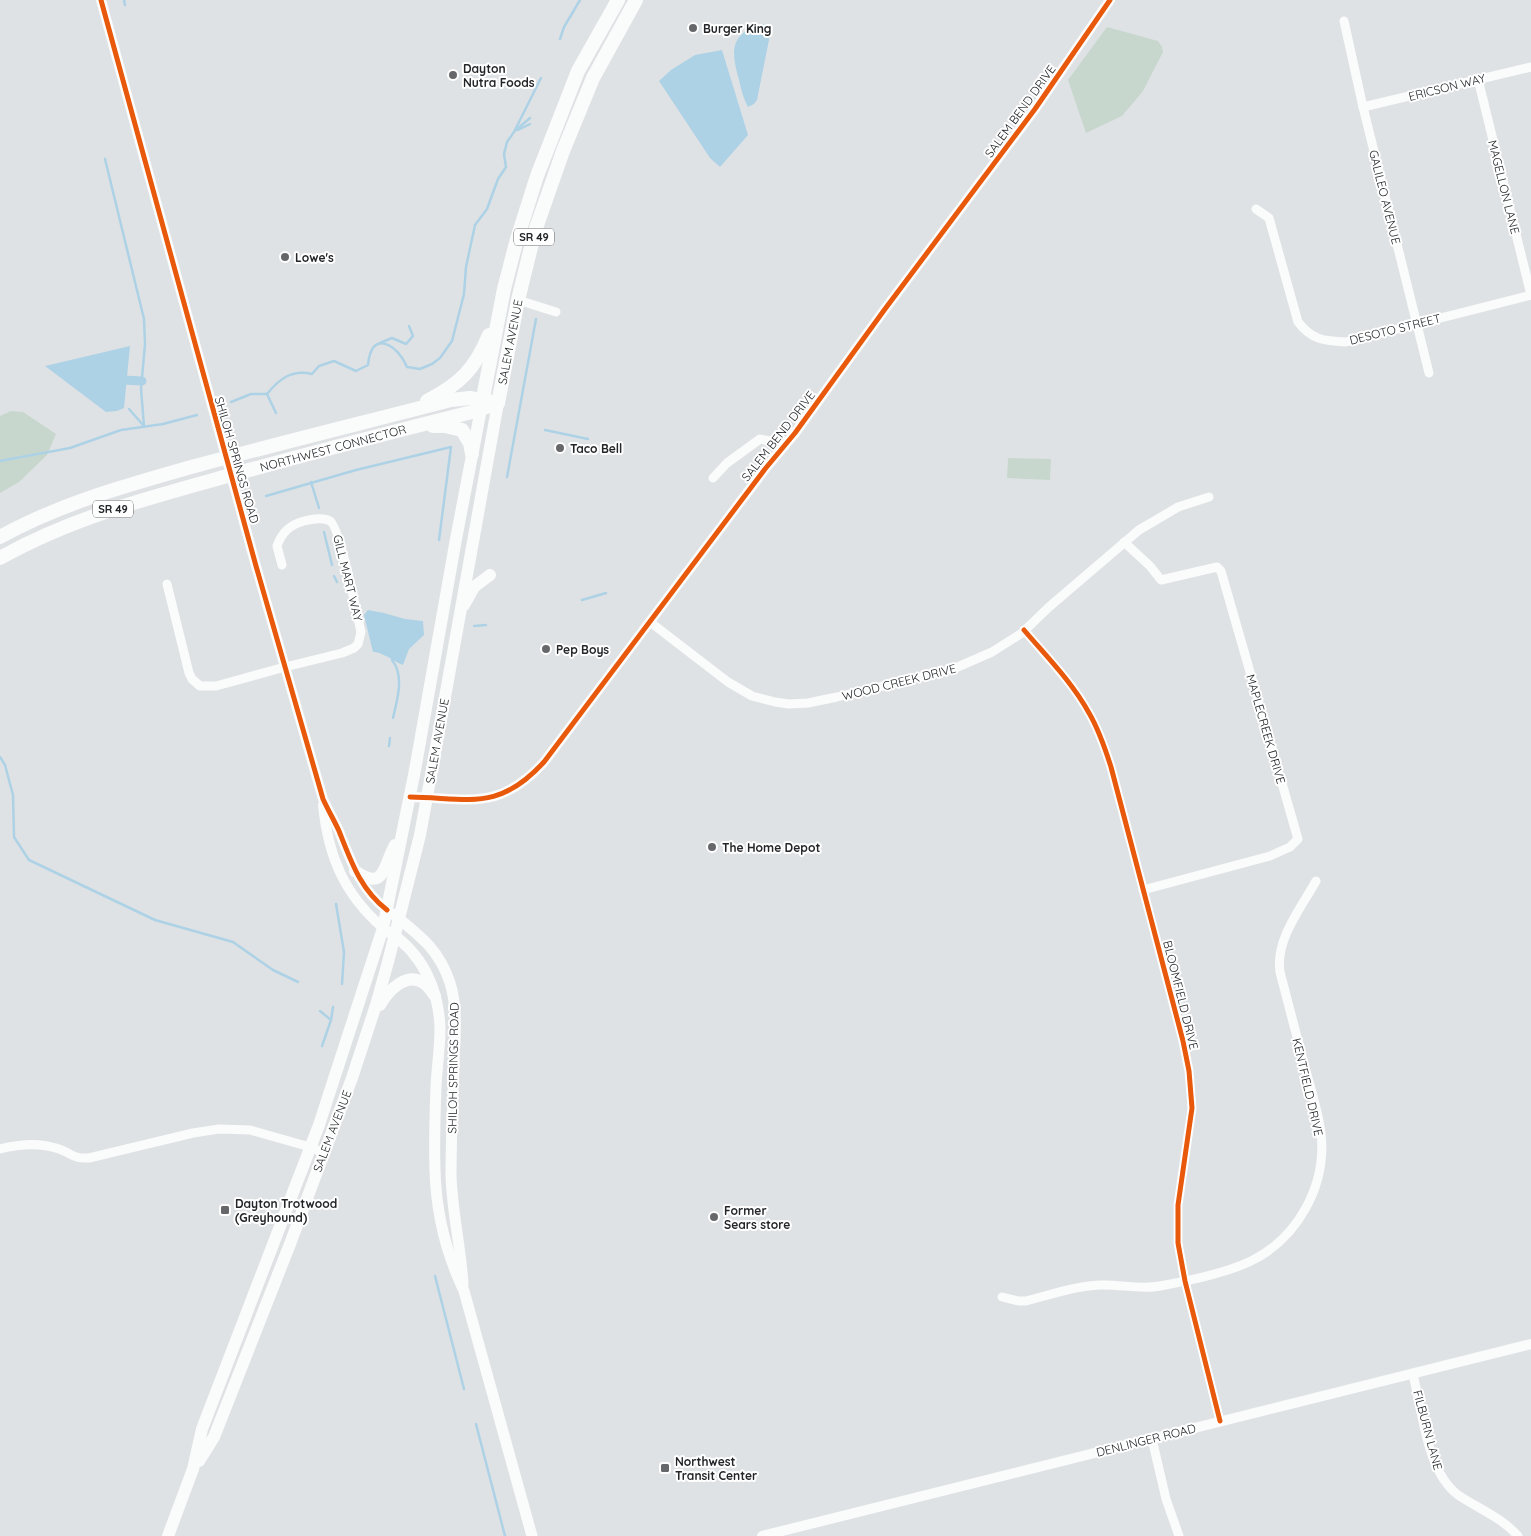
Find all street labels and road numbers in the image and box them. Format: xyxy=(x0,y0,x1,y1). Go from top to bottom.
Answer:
street label: SALEM BEND DRIVE xyxy=(981,62,1059,160)
street label: ERICSON WAY xyxy=(1407,70,1487,104)
street label: MAGELLON LANE xyxy=(1485,138,1523,236)
street label: GALILEO AVENUE xyxy=(1366,148,1404,246)
road number: SR 49 xyxy=(514,228,554,246)
street label: SALEM AVENUE xyxy=(494,298,526,386)
street label: DESOTO STREET xyxy=(1348,310,1442,348)
street label: SALEM BEND DRIVE xyxy=(738,388,818,484)
street label: SHILOH SPRINGS ROAD xyxy=(212,395,262,525)
street label: NORTHWEST CONNECTOR xyxy=(258,421,408,475)
road number: SR 49 xyxy=(93,500,133,518)
street label: GILL MART WAY xyxy=(330,533,366,623)
street label: WOOD CREEK DRIVE xyxy=(840,661,958,703)
street label: MAPLECREEK DRIVE xyxy=(1243,672,1289,786)
street label: SALEM AVENUE xyxy=(422,697,452,785)
street label: BLOOMFIELD DRIVE xyxy=(1160,939,1202,1051)
street label: SHILOH SPRINGS ROAD xyxy=(444,1002,462,1134)
street label: KENTFIELD DRIVE xyxy=(1289,1036,1327,1138)
street label: SALEM AVENUE xyxy=(310,1088,355,1174)
street label: FILBURN LANE xyxy=(1410,1388,1446,1472)
street label: DENLINGER ROAD xyxy=(1095,1420,1198,1460)

